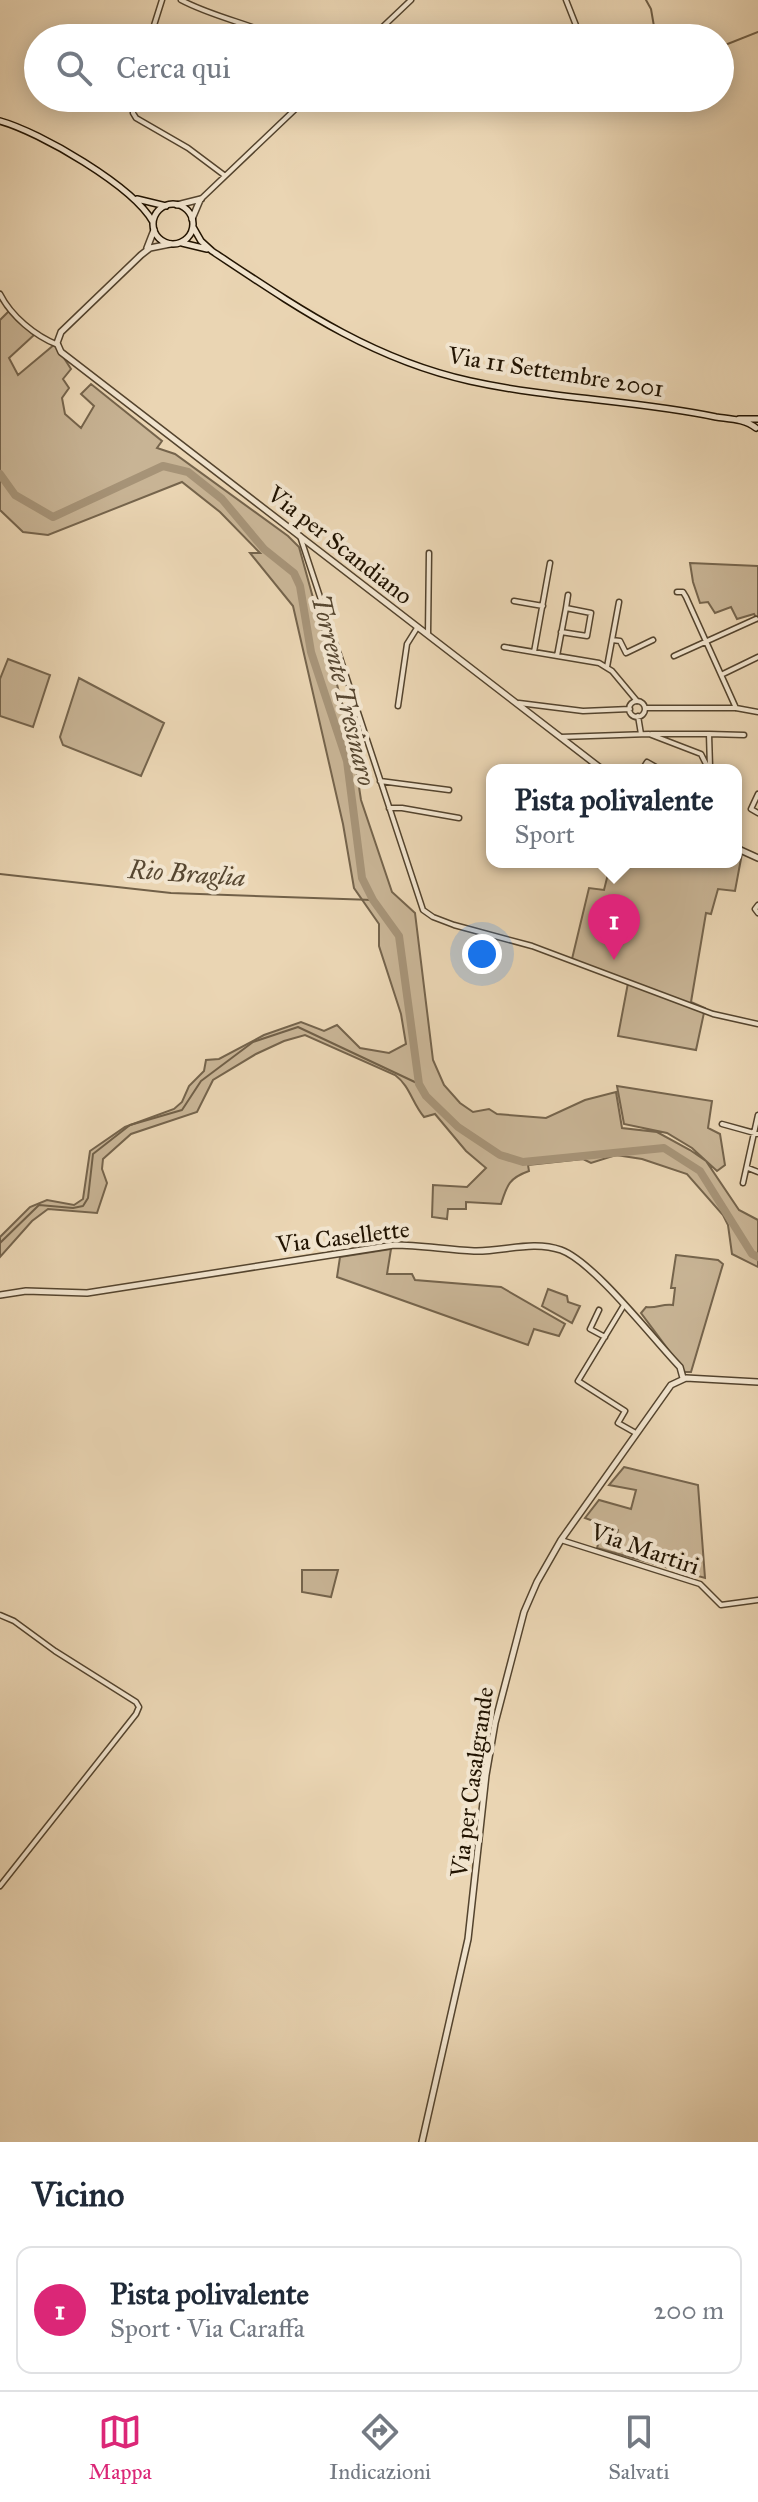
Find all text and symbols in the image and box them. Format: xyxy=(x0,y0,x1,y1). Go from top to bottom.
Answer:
search box xyxy=(24,24,734,112)
icon: search xyxy=(52,46,96,90)
text: Cerca qui xyxy=(116,50,230,86)
street label: Via 11 Settembre 2001 xyxy=(445,340,666,404)
street label: Via per Scandiano xyxy=(261,478,419,611)
water label: Torrente Tresinaro xyxy=(305,591,383,789)
popup xyxy=(486,764,742,868)
text: Pista polivalente xyxy=(514,782,714,818)
text: Sport xyxy=(514,818,575,850)
water label: Rio Braglia xyxy=(126,853,247,893)
pin: 1 xyxy=(588,894,640,960)
your location xyxy=(462,934,502,974)
street label: Via Casellette xyxy=(274,1214,411,1260)
street label: Via Martiri xyxy=(586,1516,704,1582)
street label: Via per Casalgrande xyxy=(444,1685,500,1880)
text: Vicino xyxy=(32,2174,124,2215)
text: Pista polivalente xyxy=(110,2276,309,2312)
text: 1 xyxy=(55,2294,65,2326)
text: 200 m xyxy=(653,2294,724,2326)
text: Sport · Via Caraffa xyxy=(110,2312,305,2344)
tab: Mappa xyxy=(89,2410,152,2485)
tab: Indicazioni xyxy=(329,2410,431,2485)
tab: Salvati xyxy=(608,2410,669,2485)

